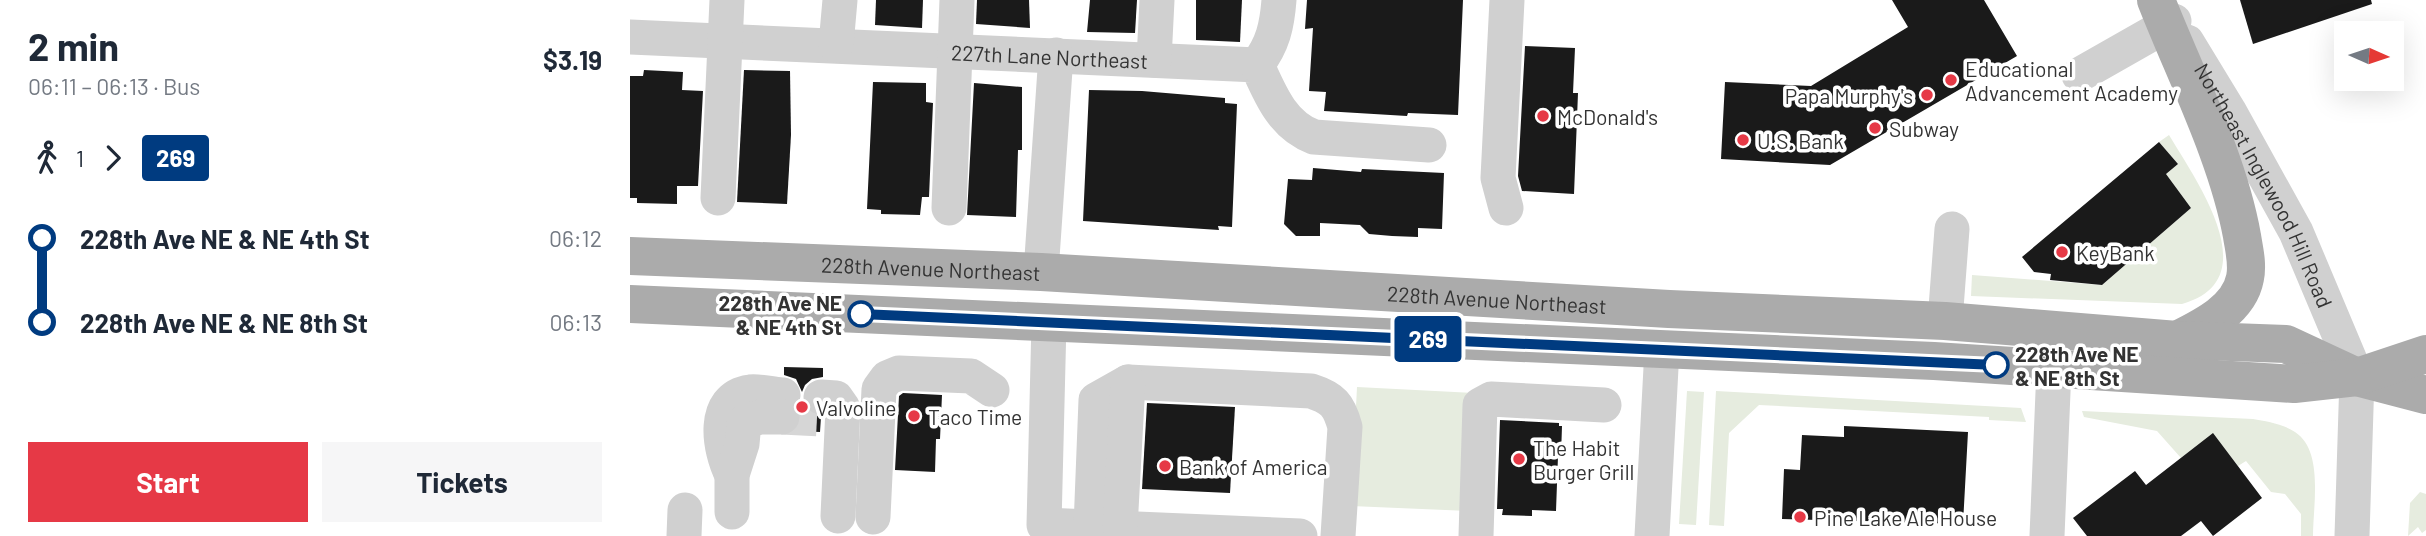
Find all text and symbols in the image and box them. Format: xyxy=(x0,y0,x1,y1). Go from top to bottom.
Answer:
north arrow xyxy=(2334,21,2404,91)
map controls xyxy=(2334,21,2404,91)
text: 2 min xyxy=(28,23,119,69)
street label: 227th Lane Northeast xyxy=(951,39,1149,73)
text: $3.19 xyxy=(543,44,602,75)
place label: Educational Advancement Academy xyxy=(1965,56,2178,105)
street label: Northeast Inglewood Hill Road xyxy=(2190,58,2339,311)
text: 06:11 – 06:13 · Bus xyxy=(28,72,200,100)
marker: Educational Advancement Academy xyxy=(1943,72,1959,88)
place label: Papa Murphy's xyxy=(1785,83,1913,108)
marker: Papa Murphy's xyxy=(1919,87,1935,103)
place label: McDonald's xyxy=(1557,104,1658,129)
marker: McDonald's xyxy=(1535,108,1551,124)
place label: Subway xyxy=(1889,116,1959,141)
marker: Subway xyxy=(1867,120,1883,136)
place label: U.S. Bank xyxy=(1757,128,1844,153)
marker: U.S. Bank xyxy=(1735,132,1751,148)
icon: walk xyxy=(28,139,66,177)
icon: forward xyxy=(94,139,132,177)
text: 269 xyxy=(156,143,195,172)
text: 1 xyxy=(76,144,84,172)
text: 228th Ave NE & NE 4th St xyxy=(80,223,370,254)
text: 06:12 xyxy=(549,224,602,252)
place label: KeyBank xyxy=(2076,240,2155,265)
marker: KeyBank xyxy=(2054,244,2070,260)
street label: 228th Avenue Northeast xyxy=(821,251,1041,284)
street label: 228th Avenue Northeast xyxy=(1387,280,1607,318)
place label: 228th Ave NE & NE 4th St xyxy=(718,290,842,339)
marker: 228th Ave NE & NE 4th St xyxy=(848,301,874,327)
text: 228th Ave NE & NE 8th St xyxy=(80,307,368,338)
text: 06:13 xyxy=(549,308,602,336)
line badge: 269 xyxy=(1388,316,1468,362)
text: 269 xyxy=(1408,324,1448,353)
place label: 228th Ave NE & NE 8th St xyxy=(2015,341,2139,390)
marker: 228th Ave NE & NE 8th St xyxy=(1983,352,2009,378)
place label: Valvoline xyxy=(816,395,897,420)
marker: Valvoline xyxy=(794,399,810,415)
place label: Taco Time xyxy=(928,404,1022,429)
marker: Taco Time xyxy=(906,408,922,424)
place label: The Habit Burger Grill xyxy=(1533,435,1634,484)
button: Start xyxy=(28,442,308,522)
button: Tickets xyxy=(322,442,602,522)
marker: The Habit Burger Grill xyxy=(1511,451,1527,467)
place label: Bank of America xyxy=(1179,454,1328,479)
marker: Bank of America xyxy=(1157,458,1173,474)
place label: Pine Lake Ale House xyxy=(1814,505,1997,530)
marker: Pine Lake Ale House xyxy=(1792,509,1808,525)

